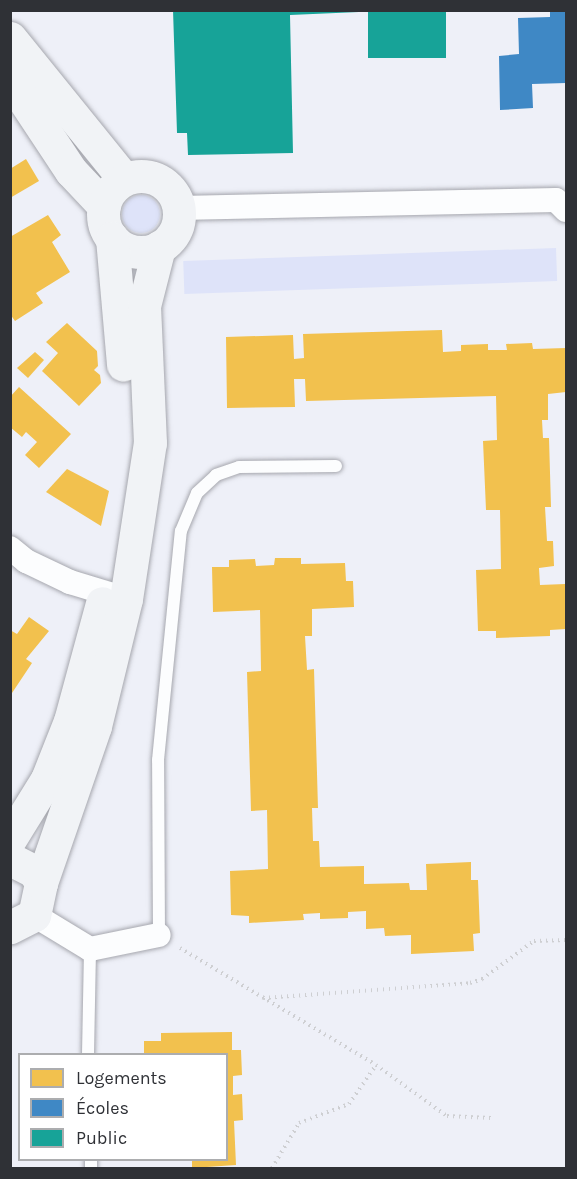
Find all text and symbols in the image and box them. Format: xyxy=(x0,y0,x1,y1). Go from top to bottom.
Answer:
legend xyxy=(18,1053,228,1161)
text: Logements xyxy=(76,1067,167,1089)
text: Écoles xyxy=(76,1097,129,1119)
text: Public xyxy=(76,1127,127,1149)

